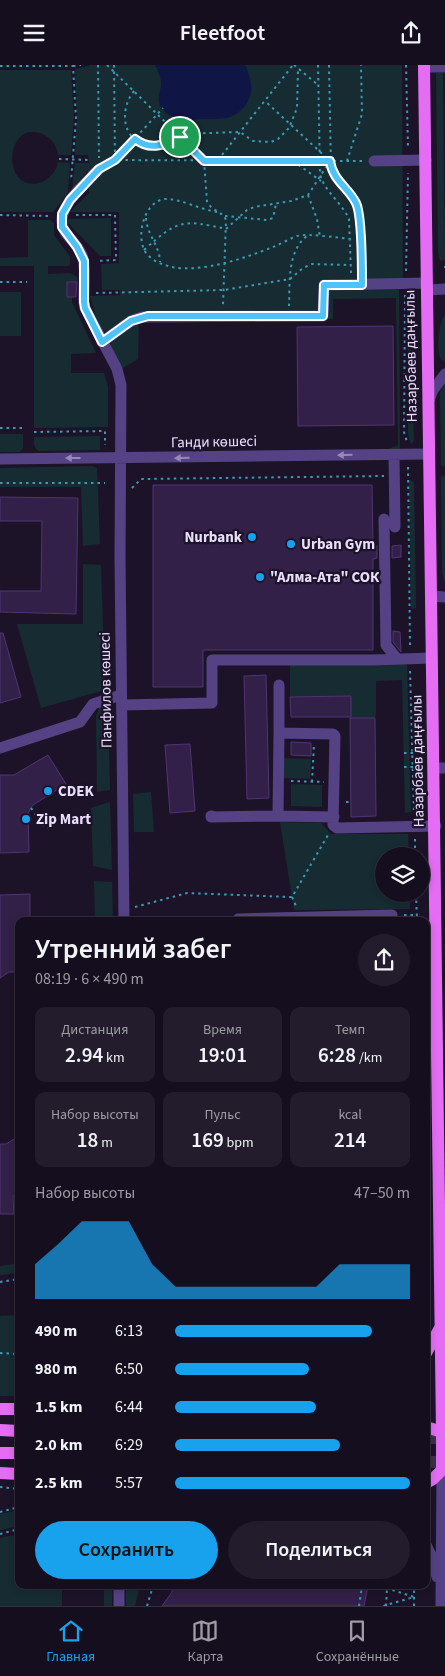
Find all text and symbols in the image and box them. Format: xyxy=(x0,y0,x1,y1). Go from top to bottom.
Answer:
text: Fleetfoot xyxy=(180,17,265,49)
icon: menu xyxy=(20,19,48,47)
icon: share xyxy=(397,19,425,47)
pin xyxy=(159,116,201,158)
icon: arrive xyxy=(166,123,194,151)
street label: Назарбаев даңғылы xyxy=(399,290,423,422)
street label: Ганди көшесі xyxy=(171,431,257,453)
one-way arrow xyxy=(337,451,353,459)
one-way arrow xyxy=(65,454,81,462)
one-way arrow xyxy=(174,454,190,462)
place label: Nurbank xyxy=(184,527,243,548)
marker: Nurbank xyxy=(246,531,258,543)
place label: Urban Gym xyxy=(301,534,375,555)
marker: Urban Gym xyxy=(285,538,297,550)
place label: "Алма-Ата" СОК xyxy=(270,567,380,588)
marker: "Алма-Ата" СОК xyxy=(254,571,266,583)
street label: Панфилов көшесі xyxy=(94,632,118,748)
street label: Назарбаев даңғылы xyxy=(406,695,430,827)
place label: CDEK xyxy=(58,781,94,802)
marker: CDEK xyxy=(42,785,54,797)
place label: Zip Mart xyxy=(36,809,91,830)
marker: Zip Mart xyxy=(20,813,32,825)
map controls xyxy=(375,847,430,902)
button: layers xyxy=(375,847,430,902)
text: Утренний забег xyxy=(35,929,232,969)
button: share xyxy=(358,934,410,986)
text: 08:19 · 6 × 490 m xyxy=(35,968,144,990)
text: Дистанция xyxy=(61,1020,128,1040)
text: Время xyxy=(203,1020,242,1040)
text: Темп xyxy=(335,1020,365,1040)
text: 2.94 xyxy=(65,1040,103,1070)
text: 19:01 xyxy=(198,1040,247,1070)
text: 6:28 xyxy=(318,1040,356,1070)
text: km xyxy=(103,1048,125,1068)
text: /km xyxy=(356,1048,382,1068)
text: Набор высоты xyxy=(51,1105,139,1125)
text: Пульс xyxy=(204,1105,241,1125)
text: kcal xyxy=(338,1105,362,1125)
text: 18 xyxy=(77,1125,98,1155)
text: 169 xyxy=(191,1125,224,1155)
text: 214 xyxy=(334,1125,366,1155)
text: m xyxy=(98,1133,113,1153)
text: bpm xyxy=(224,1133,254,1153)
text: Набор высоты xyxy=(35,1182,135,1204)
text: 47–50 m xyxy=(354,1182,410,1204)
text: 490 m xyxy=(35,1320,77,1342)
text: 6:13 xyxy=(115,1320,143,1342)
text: 980 m xyxy=(35,1358,77,1380)
text: 6:50 xyxy=(115,1358,143,1380)
text: 1.5 km xyxy=(35,1396,82,1418)
text: 6:44 xyxy=(115,1396,143,1418)
text: 2.0 km xyxy=(35,1434,82,1456)
text: 6:29 xyxy=(115,1434,143,1456)
text: 2.5 km xyxy=(35,1472,82,1494)
text: 5:57 xyxy=(115,1472,143,1494)
button: Сохранить xyxy=(35,1521,218,1579)
button: Поделиться xyxy=(228,1521,410,1579)
tab: Главная xyxy=(46,1617,95,1667)
tab: Карта xyxy=(188,1617,223,1667)
tab: Сохранённые xyxy=(316,1617,399,1667)

